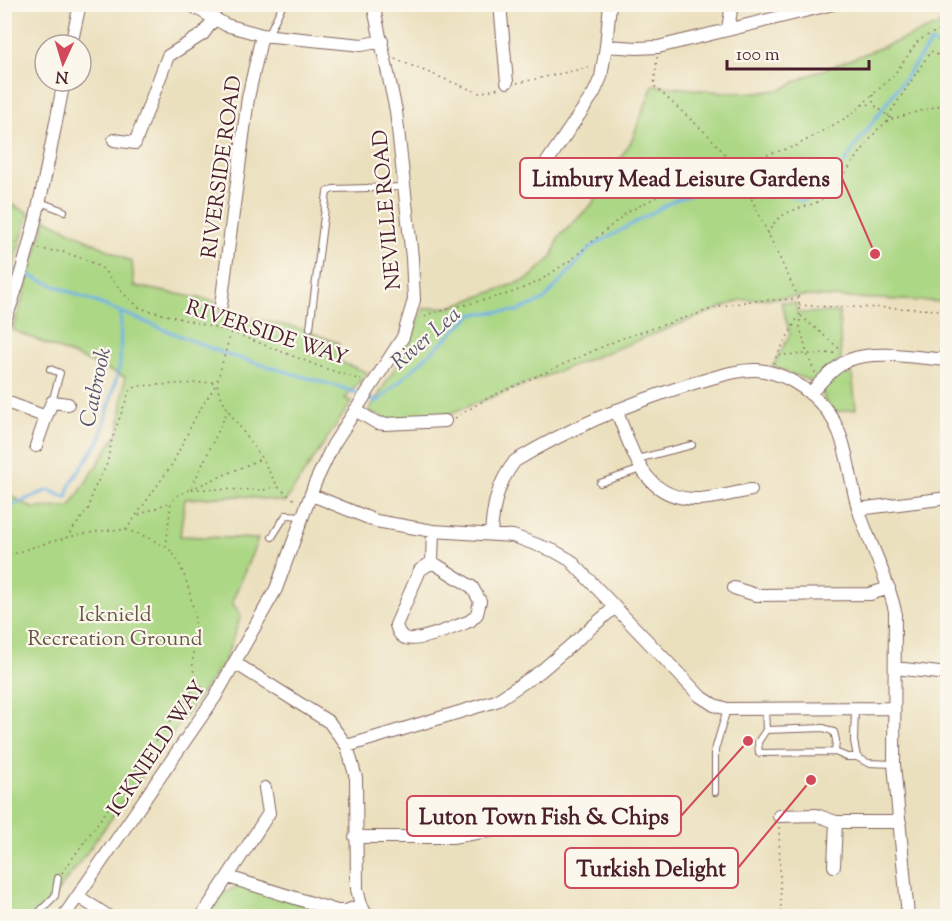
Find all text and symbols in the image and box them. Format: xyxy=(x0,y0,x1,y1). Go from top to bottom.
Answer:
north arrow xyxy=(33,33,93,93)
scale bar xyxy=(727,33,870,71)
text: 100 m xyxy=(736,43,780,69)
text: N xyxy=(55,64,69,87)
street label: RIVERSIDE ROAD xyxy=(195,74,251,261)
street label: NEVILLE ROAD xyxy=(366,128,410,291)
callout: Limbury Mead Leisure Gardens xyxy=(520,158,842,198)
text: Limbury Mead Leisure Gardens xyxy=(532,165,830,197)
street label: RIVERSIDE WAY xyxy=(181,294,351,374)
water label: River Lea xyxy=(385,300,469,379)
water label: Catbrook xyxy=(73,345,121,430)
park label: Icknield Recreation Ground xyxy=(28,601,203,655)
street label: ICKNIELD WAY xyxy=(101,675,214,823)
callout: Luton Town Fish & Chips xyxy=(407,796,681,836)
text: Luton Town Fish & Chips xyxy=(419,803,669,835)
callout: Turkish Delight xyxy=(565,848,738,888)
text: Turkish Delight xyxy=(576,855,726,887)

